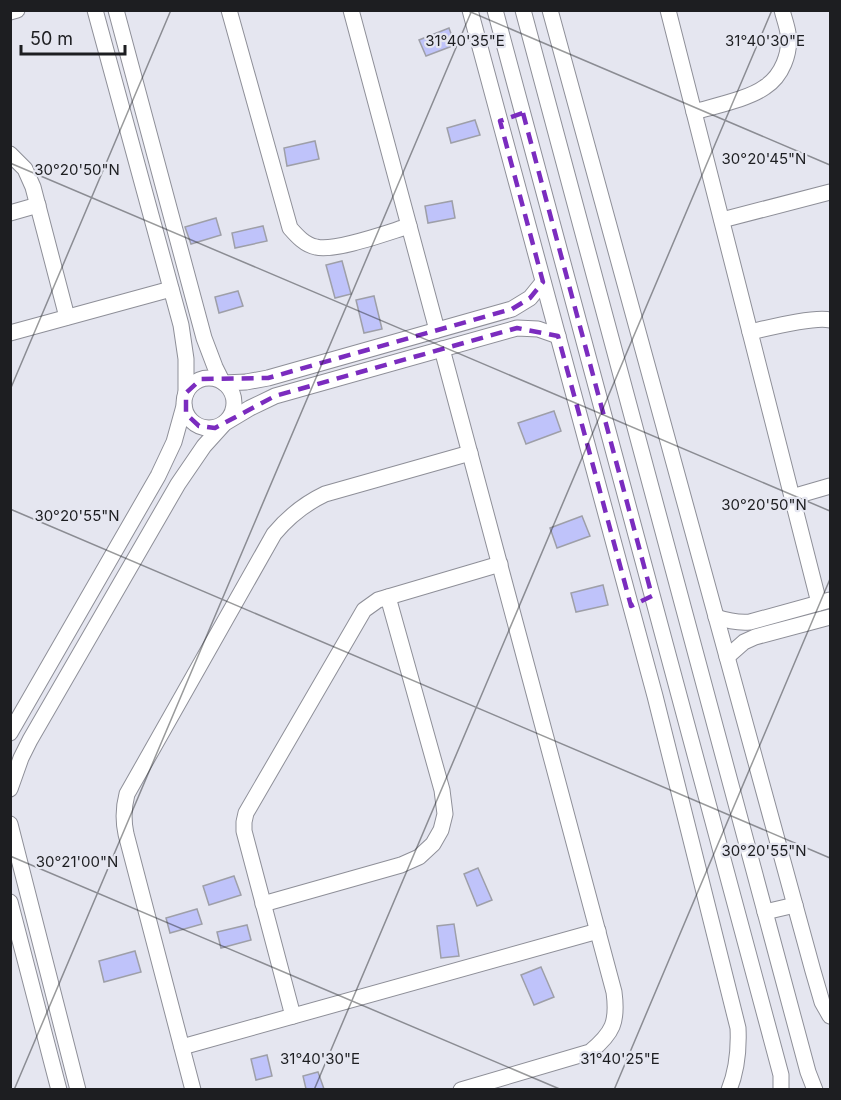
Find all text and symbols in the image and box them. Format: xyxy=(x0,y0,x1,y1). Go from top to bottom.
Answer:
scale bar xyxy=(21,18,124,56)
text: 50 m xyxy=(30,28,73,49)
text: 31°40'35"E xyxy=(425,31,505,50)
text: 31°40'30"E xyxy=(725,31,805,50)
text: 30°20'45"N xyxy=(722,149,806,168)
text: 30°20'50"N xyxy=(34,160,120,179)
text: 30°20'50"N xyxy=(721,495,807,514)
text: 30°20'55"N xyxy=(34,506,120,525)
text: 30°20'55"N xyxy=(721,841,807,860)
text: 30°21'00"N xyxy=(36,852,118,871)
text: 31°40'30"E xyxy=(280,1049,360,1068)
text: 31°40'25"E xyxy=(580,1049,660,1068)

